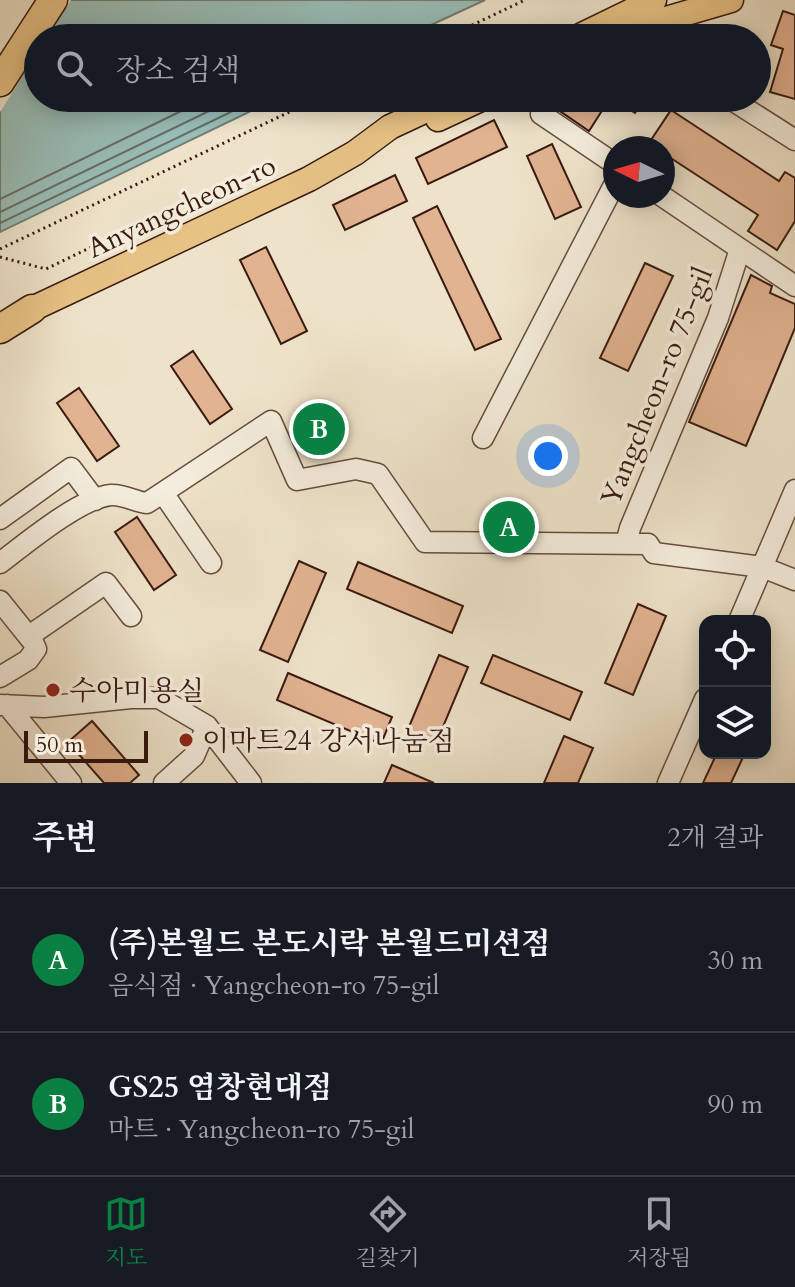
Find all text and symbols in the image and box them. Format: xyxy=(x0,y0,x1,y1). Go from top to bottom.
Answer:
search box xyxy=(24,24,771,112)
icon: search xyxy=(52,46,96,90)
text: 장소 검색 xyxy=(116,50,240,91)
north arrow xyxy=(603,136,675,208)
street label: Anyangcheon-ro xyxy=(81,147,282,267)
street label: Yangcheon-ro 75-gil xyxy=(592,262,722,511)
pin: B xyxy=(293,399,345,459)
your location xyxy=(528,436,568,476)
pin: A xyxy=(483,497,535,557)
map controls xyxy=(699,615,771,759)
button: locate xyxy=(699,615,771,687)
place label: 수아미용실 xyxy=(69,672,204,710)
marker: 수아미용실 xyxy=(44,681,62,699)
button: layers xyxy=(699,687,771,759)
place label: 이마트24 강서나눔점 xyxy=(202,722,455,760)
scale bar xyxy=(24,727,148,763)
text: 50 m xyxy=(36,730,83,760)
marker: 이마트24 강서나눔점 xyxy=(177,731,195,749)
text: 주변 xyxy=(32,815,98,861)
text: 2개 결과 xyxy=(667,820,763,855)
text: (주)본월드 본도시락 본월드미션점 xyxy=(108,923,550,964)
text: A xyxy=(48,943,68,978)
text: 30 m xyxy=(707,943,763,978)
text: 음식점 · Yangcheon-ro 75-gil xyxy=(108,968,440,1003)
text: GS25 염창현대점 xyxy=(108,1067,332,1108)
text: B xyxy=(49,1087,67,1122)
text: 90 m xyxy=(707,1087,763,1122)
text: 마트 · Yangcheon-ro 75-gil xyxy=(108,1112,414,1147)
tab: 지도 xyxy=(104,1192,148,1273)
tab: 길찾기 xyxy=(356,1192,419,1273)
tab: 저장됨 xyxy=(627,1192,691,1273)

